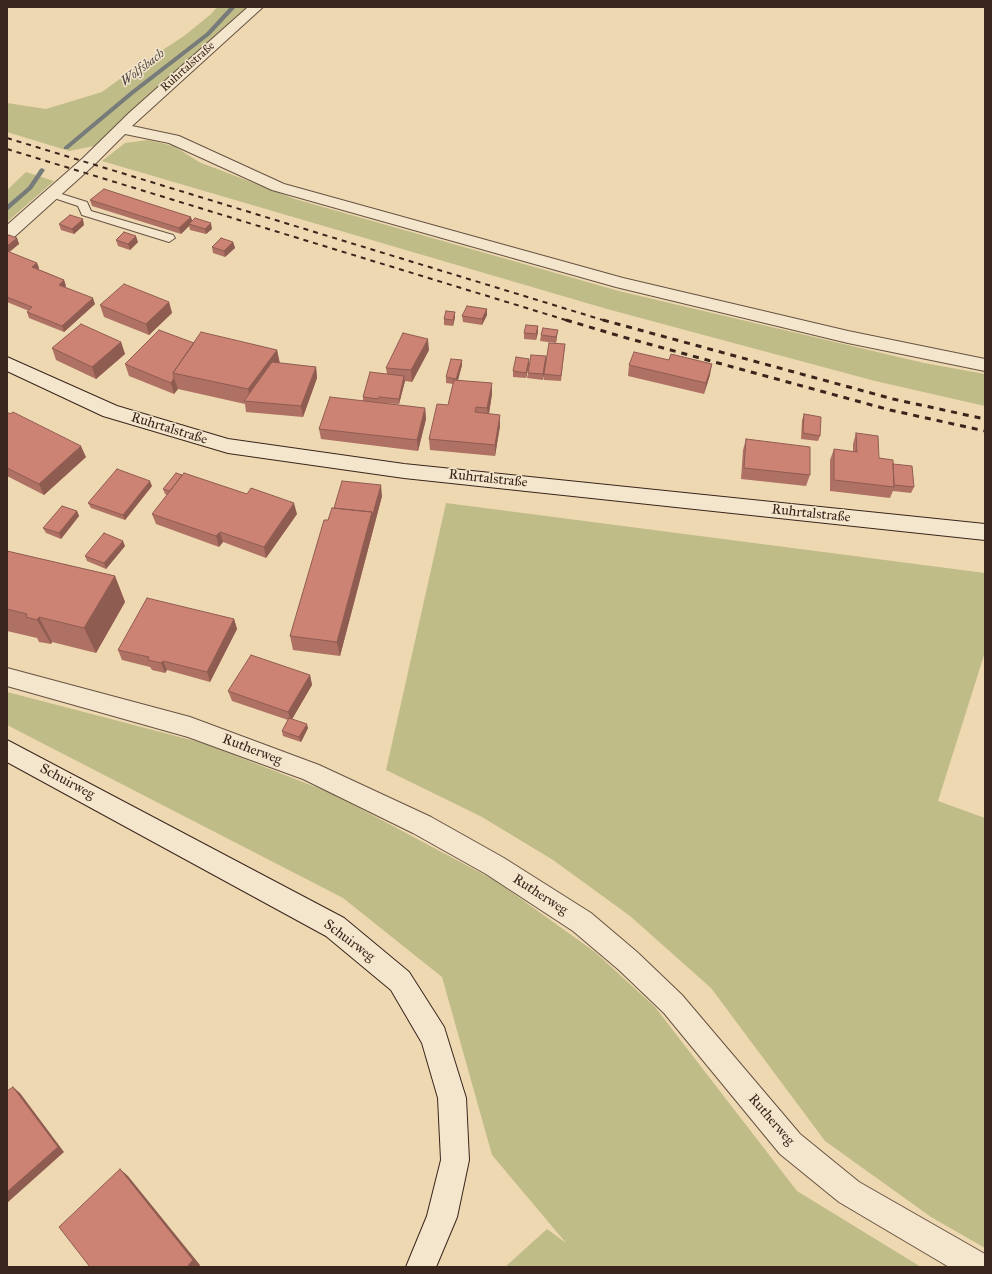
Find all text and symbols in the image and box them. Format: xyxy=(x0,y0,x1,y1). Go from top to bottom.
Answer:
street label: Ruhrtalstraße xyxy=(158,39,218,95)
water label: Wolfsbach xyxy=(118,46,168,90)
street label: Ruhrtalstraße xyxy=(129,409,209,449)
street label: Ruhrtalstraße xyxy=(448,467,528,491)
street label: Ruhrtalstraße xyxy=(771,502,851,526)
street label: Rutherweg xyxy=(220,731,284,769)
street label: Schuirweg xyxy=(37,761,97,803)
street label: Rutherweg xyxy=(509,871,571,919)
street label: Schuirweg xyxy=(320,916,378,966)
street label: Rutherweg xyxy=(744,1091,798,1149)

